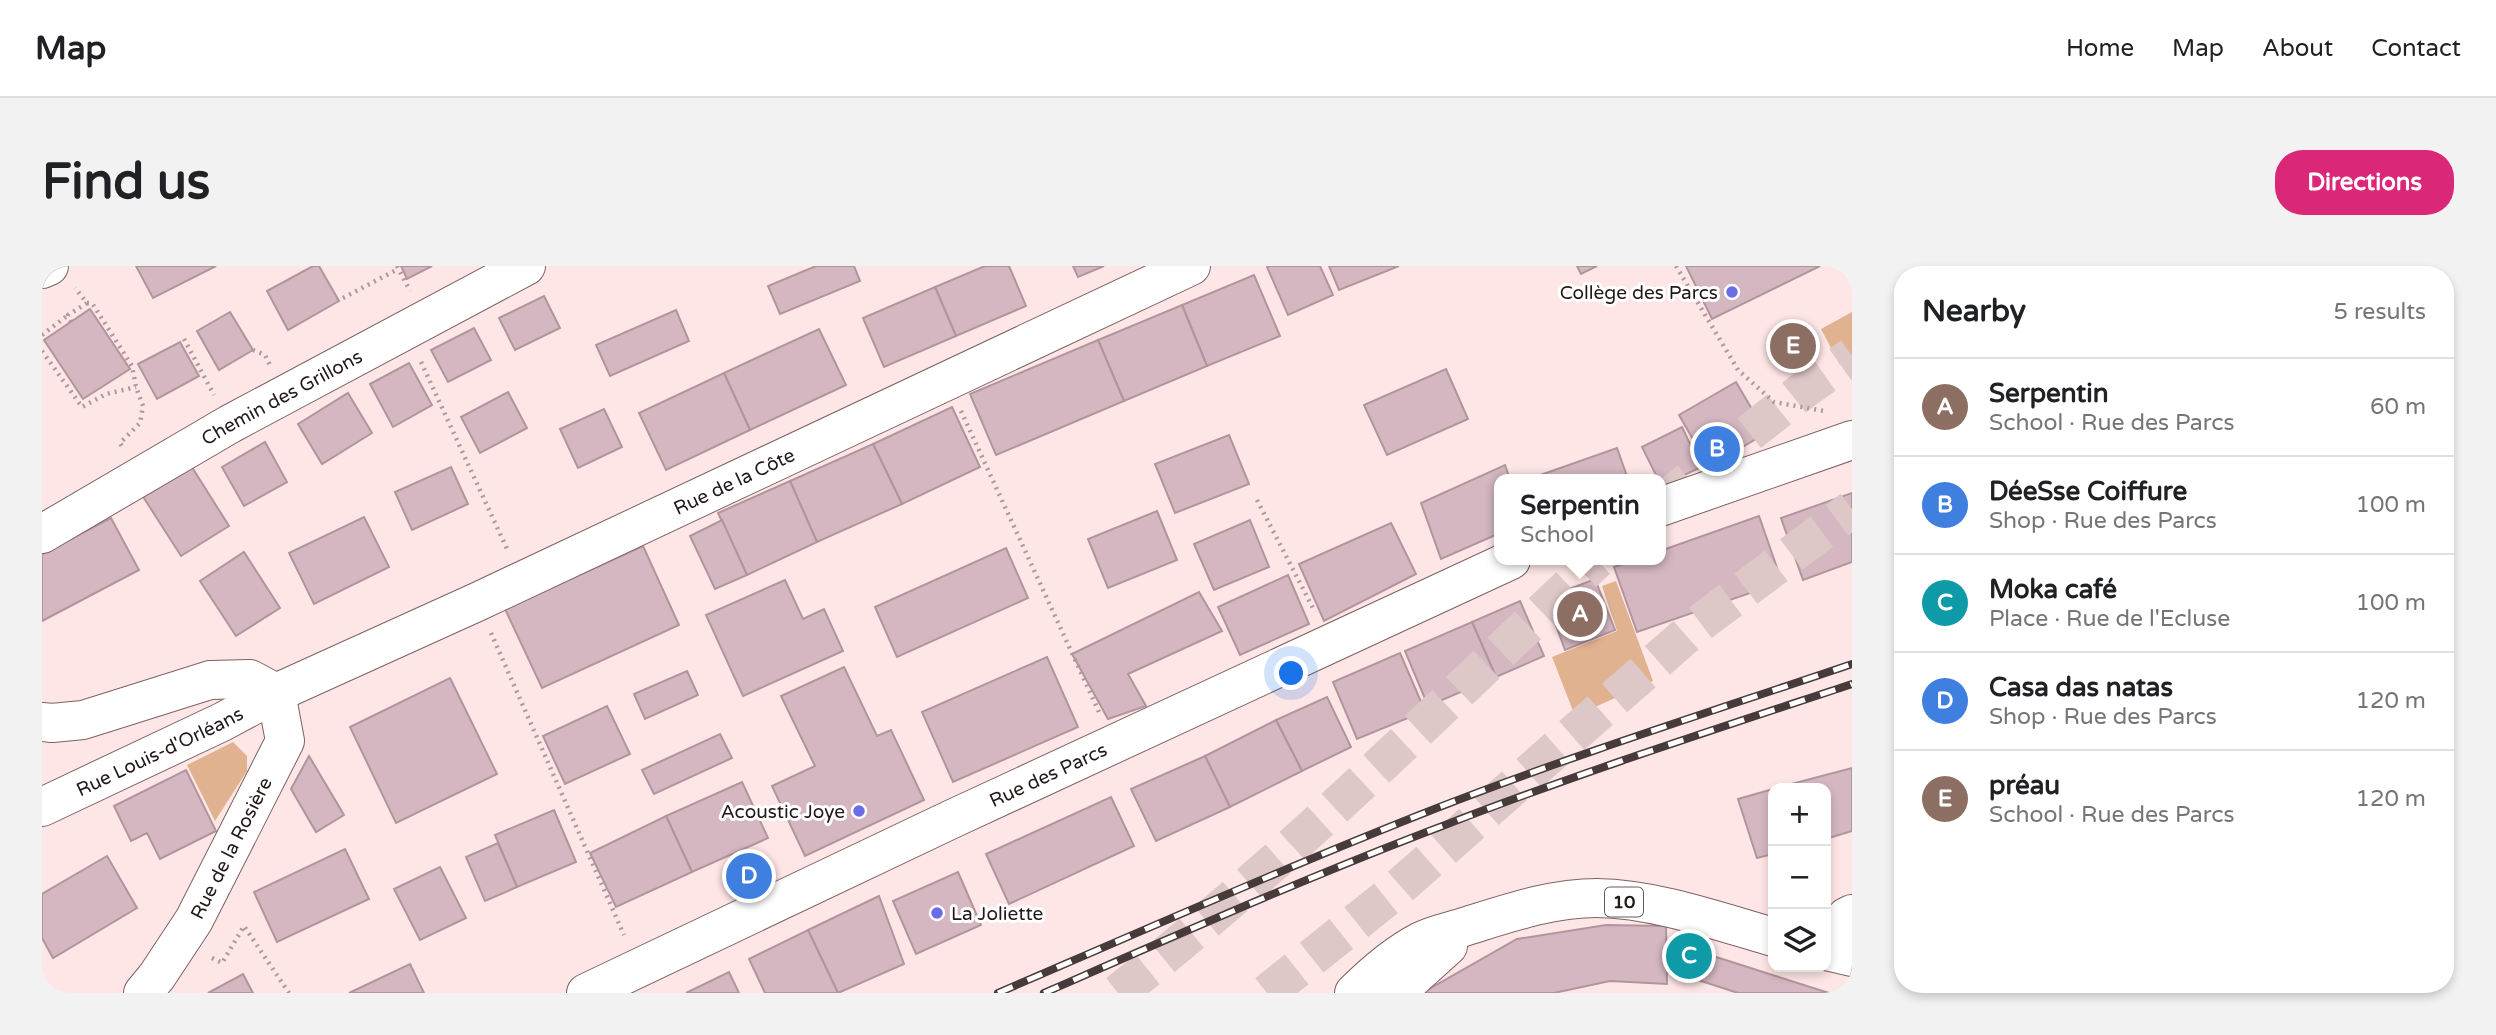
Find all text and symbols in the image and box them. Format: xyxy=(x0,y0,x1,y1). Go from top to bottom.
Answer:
text: Map xyxy=(35,29,106,68)
text: Home xyxy=(2066,34,2134,63)
text: Map xyxy=(2172,34,2224,63)
text: About xyxy=(2262,34,2333,63)
text: Contact xyxy=(2371,34,2461,63)
button: Directions xyxy=(2275,150,2454,215)
text: Find us xyxy=(42,153,210,212)
place label: Collège des Parcs xyxy=(1560,282,1718,304)
marker: Collège des Parcs xyxy=(1724,284,1740,300)
text: Nearby xyxy=(1922,293,2026,330)
text: 5 results xyxy=(2333,298,2426,326)
pin: E xyxy=(1770,320,1816,372)
street label: Chemin des Grillons xyxy=(198,346,366,450)
text: Serpentin xyxy=(1989,378,2109,409)
text: A xyxy=(1936,393,1954,421)
text: 60 m xyxy=(2370,393,2426,421)
text: School · Rue des Parcs xyxy=(1989,409,2235,437)
pin: B xyxy=(1694,423,1740,475)
street label: Rue de la Côte xyxy=(670,444,798,520)
popup xyxy=(1494,474,1666,565)
text: DéeSse Coiffure xyxy=(1989,476,2187,507)
text: Serpentin xyxy=(1520,490,1640,521)
text: B xyxy=(1937,491,1953,519)
text: 100 m xyxy=(2356,491,2426,519)
text: Shop · Rue des Parcs xyxy=(1989,507,2217,535)
text: School xyxy=(1520,521,1594,549)
text: Moka café xyxy=(1989,574,2117,605)
pin: A xyxy=(1557,588,1603,640)
text: C xyxy=(1937,589,1953,617)
text: 100 m xyxy=(2356,589,2426,617)
text: Place · Rue de l'Ecluse xyxy=(1989,605,2230,633)
your location xyxy=(1274,656,1308,690)
text: Casa das natas xyxy=(1989,672,2173,703)
text: D xyxy=(1936,687,1954,715)
text: 120 m xyxy=(2356,687,2426,715)
street label: Rue Louis-d'Orléans xyxy=(73,703,247,801)
text: Shop · Rue des Parcs xyxy=(1989,703,2217,731)
street label: Rue des Parcs xyxy=(986,739,1111,812)
text: préau xyxy=(1989,770,2060,801)
street label: Rue de la Rosière xyxy=(186,774,277,923)
map controls xyxy=(1768,783,1831,972)
button: + xyxy=(1768,783,1831,846)
text: E xyxy=(1938,785,1952,813)
text: 120 m xyxy=(2356,785,2426,813)
place label: Acoustic Joye xyxy=(721,801,845,823)
text: School · Rue des Parcs xyxy=(1989,801,2235,829)
marker: Acoustic Joye xyxy=(851,803,867,819)
button: − xyxy=(1768,846,1831,909)
pin: D xyxy=(726,850,772,902)
road number: 10 xyxy=(1605,888,1643,916)
place label: La Joliette xyxy=(951,903,1043,925)
marker: La Joliette xyxy=(929,905,945,921)
button: layers xyxy=(1768,909,1831,972)
pin: C xyxy=(1666,930,1712,982)

